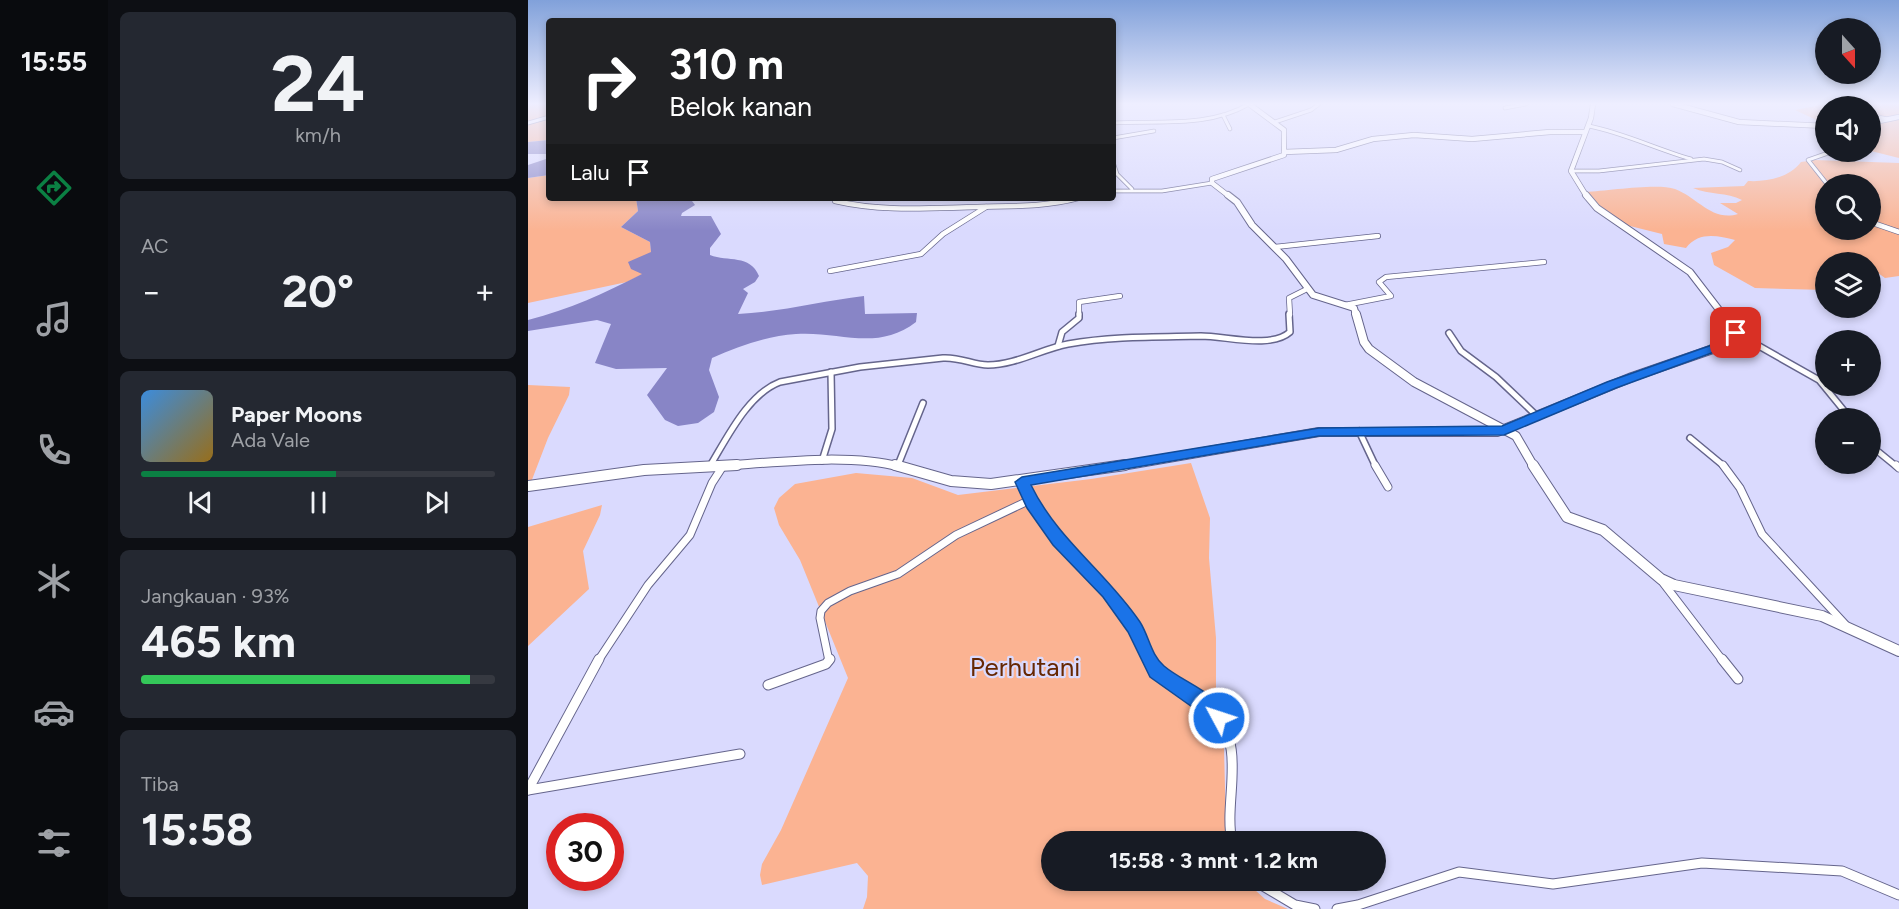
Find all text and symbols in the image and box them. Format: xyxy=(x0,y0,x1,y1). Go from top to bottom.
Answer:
north arrow xyxy=(1815,18,1881,84)
map controls xyxy=(1815,18,1881,474)
text: 24 xyxy=(271,37,365,131)
text: 310 m xyxy=(669,39,784,90)
icon: right xyxy=(570,42,648,120)
text: 15:55 xyxy=(21,45,87,78)
text: Belok kanan xyxy=(669,90,812,123)
button: sound xyxy=(1815,96,1881,162)
text: km/h xyxy=(295,123,341,147)
icon: arrive xyxy=(622,156,655,189)
text: Lalu xyxy=(570,159,610,186)
icon: directions xyxy=(33,167,75,209)
button: search xyxy=(1815,174,1881,240)
text: AC xyxy=(141,234,169,258)
button: layers xyxy=(1815,252,1881,318)
text: 20° xyxy=(282,264,354,318)
text: − xyxy=(141,272,162,311)
text: + xyxy=(474,272,495,311)
icon: music xyxy=(33,298,75,340)
pin xyxy=(1710,307,1761,358)
icon: arrive xyxy=(1719,316,1752,349)
button: + xyxy=(1815,330,1881,396)
text: Paper Moons xyxy=(231,401,362,428)
button: − xyxy=(1815,408,1881,474)
text: Ada Vale xyxy=(231,428,310,452)
icon: phone xyxy=(33,429,75,471)
icon: previous xyxy=(184,486,217,519)
icon: pause xyxy=(302,486,335,519)
icon: next xyxy=(420,486,453,519)
icon: climate xyxy=(33,560,75,602)
text: Jangkauan · 93% xyxy=(141,584,289,608)
text: 465 km xyxy=(141,614,296,668)
park label: Perhutani xyxy=(970,651,1080,683)
position arrow xyxy=(1187,686,1251,750)
icon: car xyxy=(33,691,75,733)
text: Tiba xyxy=(141,772,179,796)
text: 15:58 xyxy=(141,802,253,856)
speed limit sign: 30 xyxy=(546,813,624,891)
icon: filters xyxy=(33,822,75,864)
text: 15:58 · 3 mnt · 1.2 km xyxy=(1109,847,1318,874)

